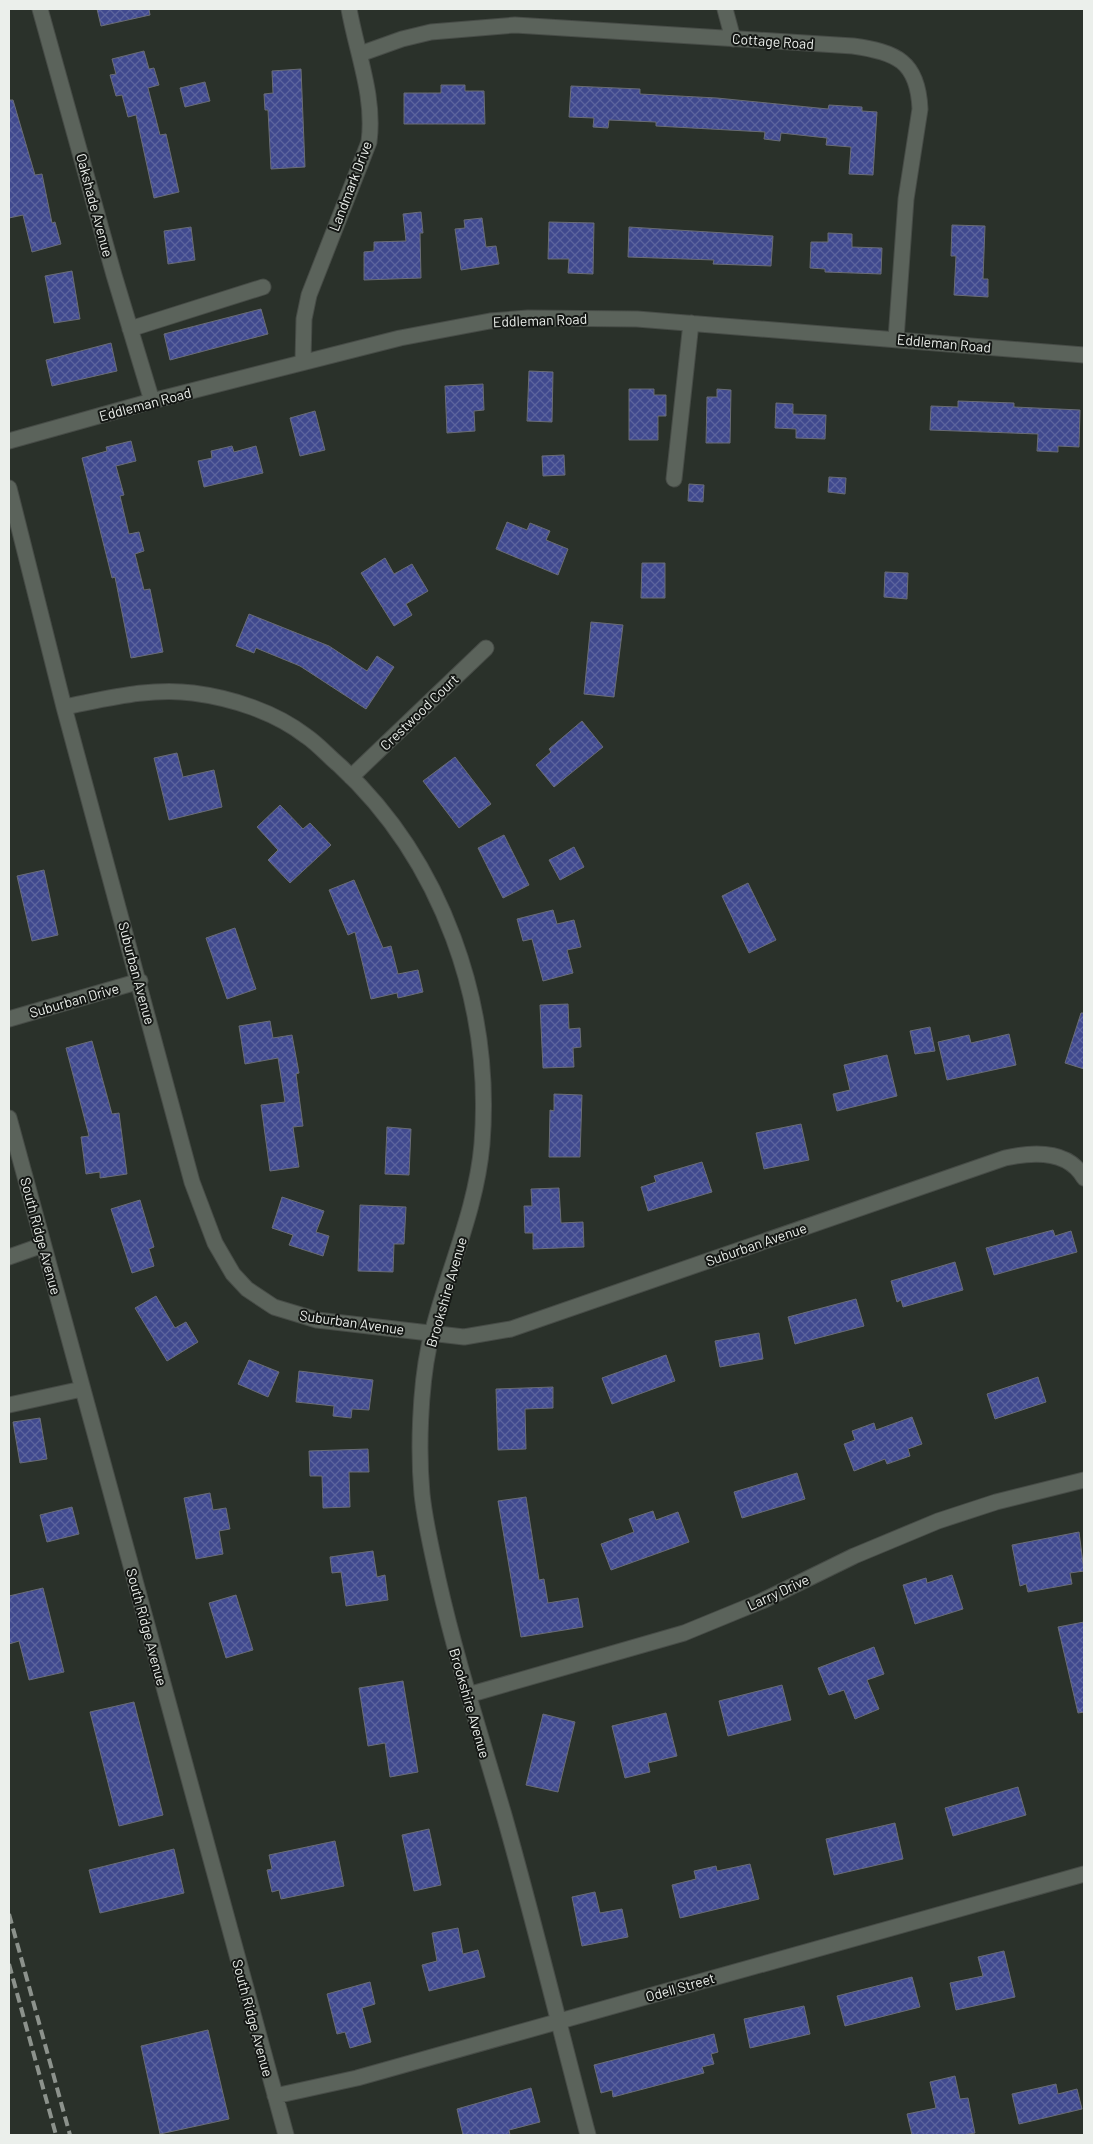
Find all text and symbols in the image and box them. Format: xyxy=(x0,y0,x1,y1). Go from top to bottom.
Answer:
street label: Cottage Road xyxy=(731,30,815,52)
street label: Landmark Drive xyxy=(325,139,375,233)
street label: Oakshade Avenue xyxy=(73,151,117,259)
street label: Eddleman Road xyxy=(492,310,588,330)
street label: Eddleman Road xyxy=(896,330,992,356)
street label: Eddleman Road xyxy=(97,384,193,424)
street label: Crestwood Court xyxy=(376,670,462,754)
street label: Suburban Avenue xyxy=(115,920,159,1026)
street label: Suburban Drive xyxy=(27,979,121,1021)
street label: South Ridge Avenue xyxy=(17,1175,65,1297)
street label: Suburban Avenue xyxy=(703,1219,809,1269)
street label: Brookshire Avenue xyxy=(422,1235,470,1349)
street label: Suburban Avenue xyxy=(299,1306,405,1338)
street label: South Ridge Avenue xyxy=(123,1566,171,1688)
street label: Larry Drive xyxy=(744,1570,812,1614)
street label: Brookshire Avenue xyxy=(446,1646,494,1760)
street label: South Ridge Avenue xyxy=(229,1957,277,2079)
street label: Odell Street xyxy=(643,1969,717,2005)

